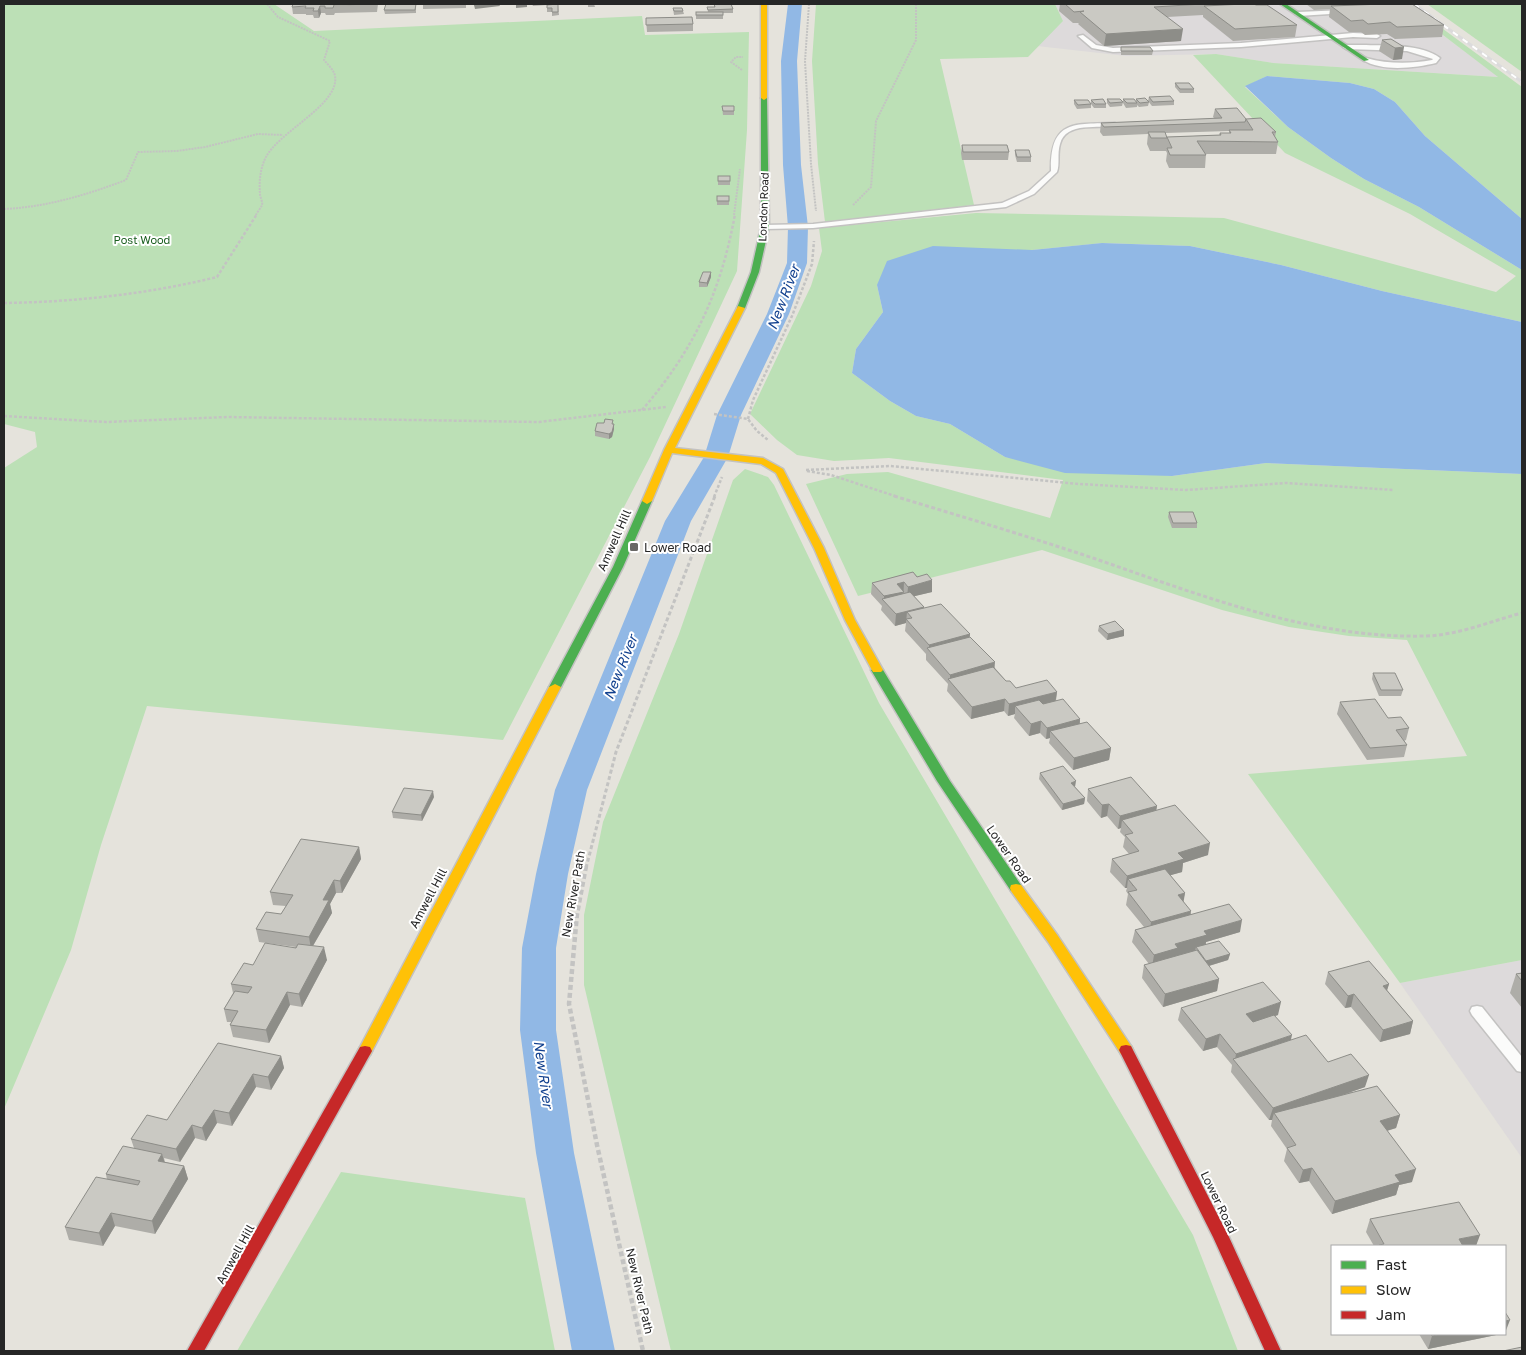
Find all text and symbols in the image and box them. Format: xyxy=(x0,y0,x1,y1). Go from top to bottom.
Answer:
street label: London Road xyxy=(755,172,771,242)
park label: Post Wood xyxy=(114,233,170,246)
water label: New River xyxy=(763,260,804,332)
street label: Amwell Hill xyxy=(594,507,634,573)
place label: Lower Road xyxy=(644,540,711,555)
marker: Lower Road xyxy=(628,541,640,553)
water label: New River xyxy=(599,630,642,702)
street label: Lower Road xyxy=(984,822,1034,886)
street label: New River Path xyxy=(558,849,588,939)
street label: Amwell Hill xyxy=(406,865,450,931)
water label: New River xyxy=(531,1039,557,1111)
street label: Lower Road xyxy=(1197,1168,1241,1236)
street label: Amwell Hill xyxy=(212,1221,258,1286)
legend xyxy=(1331,1245,1506,1335)
street label: New River Path xyxy=(623,1247,657,1335)
text: Fast xyxy=(1376,1255,1407,1273)
text: Slow xyxy=(1376,1280,1411,1298)
text: Jam xyxy=(1376,1305,1406,1323)

